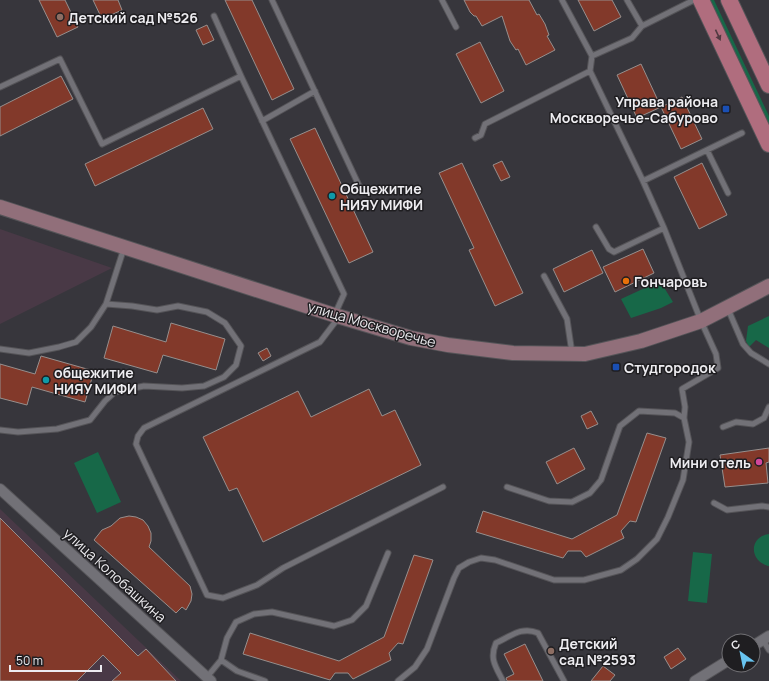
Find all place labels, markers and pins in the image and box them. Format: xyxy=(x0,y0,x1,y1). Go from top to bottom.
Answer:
place label: Детский сад №526 xyxy=(68,8,198,27)
marker: Детский сад №526 xyxy=(55,12,65,22)
place label: Управа района Москворечье-Сабурово xyxy=(550,92,718,127)
marker: Управа района Москворечье-Сабурово xyxy=(721,104,731,114)
place label: Общежитие НИЯУ МИФИ xyxy=(340,179,423,214)
marker: Общежитие НИЯУ МИФИ xyxy=(327,191,337,201)
place label: Гончаровъ xyxy=(634,272,707,291)
marker: Гончаровъ xyxy=(621,276,631,286)
place label: Студгородок xyxy=(624,358,716,377)
marker: Студгородок xyxy=(611,362,621,372)
place label: общежитие НИЯУ МИФИ xyxy=(54,363,137,398)
marker: общежитие НИЯУ МИФИ xyxy=(41,375,51,385)
place label: Мини отель xyxy=(670,453,751,472)
marker: Мини отель xyxy=(754,457,764,467)
place label: Детский сад №2593 xyxy=(559,634,636,669)
marker: Детский сад №2593 xyxy=(546,646,556,656)

